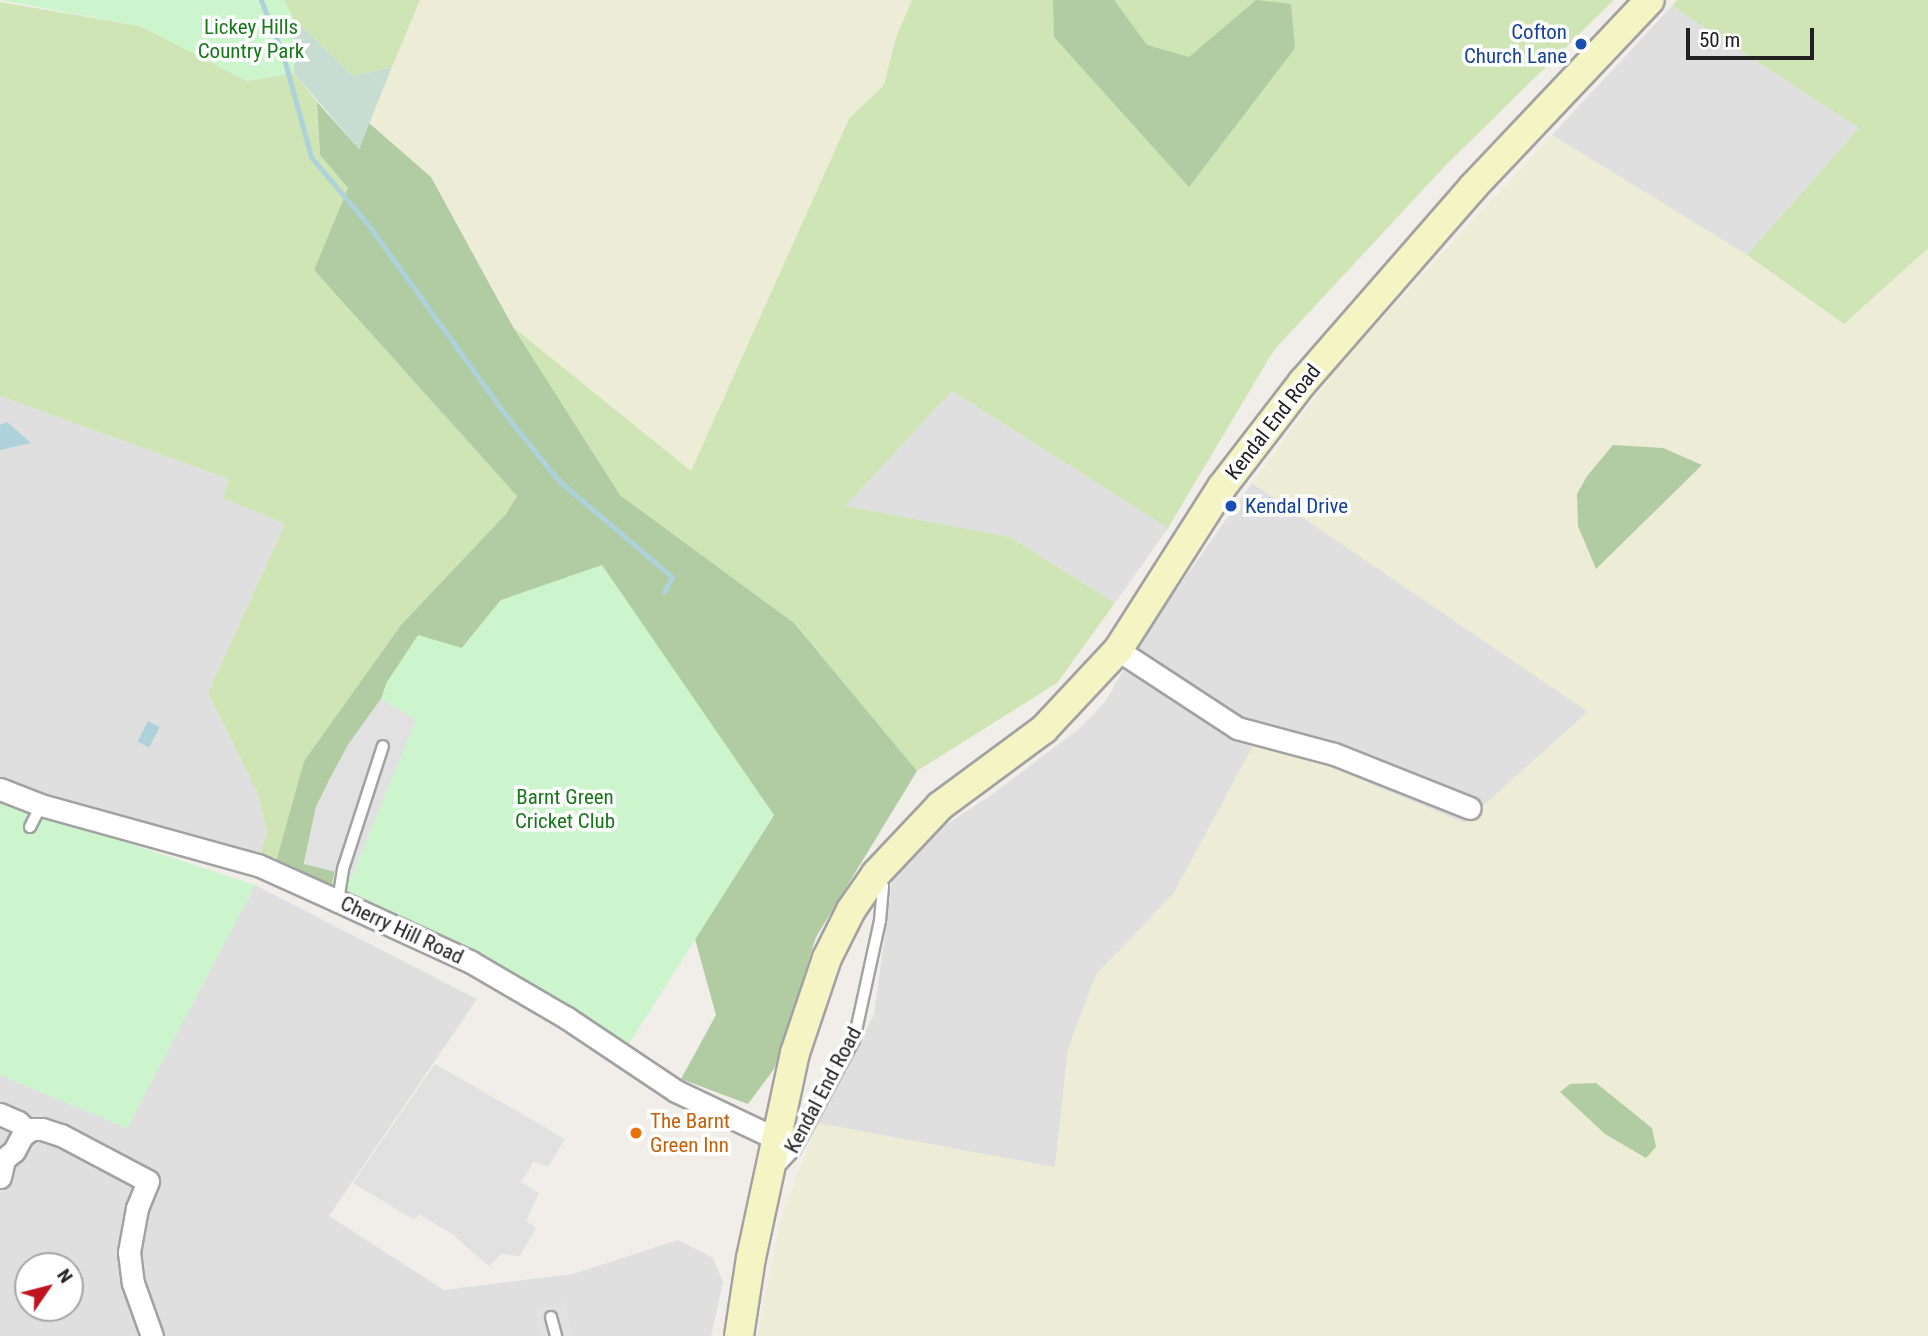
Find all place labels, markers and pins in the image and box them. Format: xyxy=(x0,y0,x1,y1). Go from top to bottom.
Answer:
place label: Cofton Church Lane xyxy=(1464,19,1567,69)
marker: Cofton Church Lane xyxy=(1573,36,1589,52)
place label: Kendal Drive xyxy=(1245,493,1348,519)
marker: Kendal Drive xyxy=(1223,498,1239,514)
place label: The Barnt Green Inn xyxy=(650,1108,730,1158)
marker: The Barnt Green Inn xyxy=(628,1125,644,1141)

